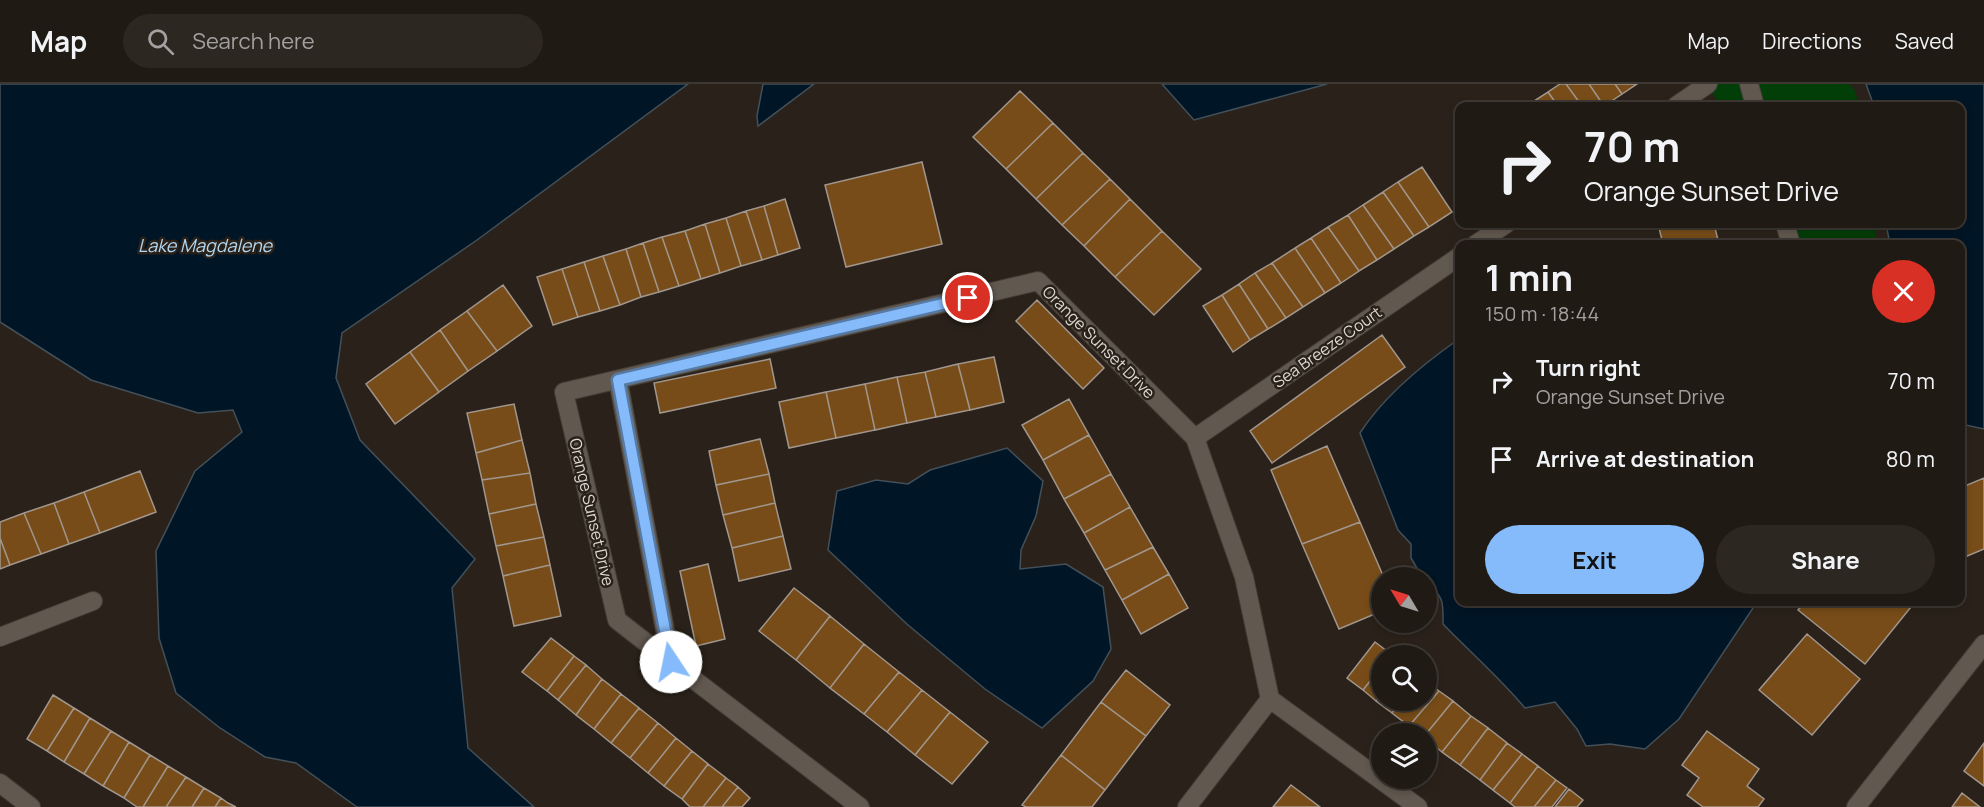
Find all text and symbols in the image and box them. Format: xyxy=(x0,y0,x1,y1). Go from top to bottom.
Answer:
search box xyxy=(123,14,543,68)
text: Map xyxy=(30,22,87,60)
icon: search xyxy=(144,25,177,58)
text: Search here xyxy=(192,26,315,56)
text: Map xyxy=(1688,27,1729,55)
text: Directions xyxy=(1762,27,1862,55)
text: Saved xyxy=(1895,27,1954,55)
text: 70 m xyxy=(1584,117,1680,175)
icon: right xyxy=(1485,126,1563,204)
text: Orange Sunset Drive xyxy=(1584,172,1839,209)
water label: Lake Magdalene xyxy=(138,233,274,257)
text: 1 min xyxy=(1485,253,1573,302)
button: close xyxy=(1872,260,1935,323)
pin xyxy=(942,272,993,323)
icon: arrive xyxy=(951,281,984,314)
street label: Orange Sunset Drive xyxy=(1038,281,1160,403)
text: 150 m · 18:44 xyxy=(1485,300,1599,327)
street label: Sea Breeze Court xyxy=(1268,301,1386,393)
text: Turn right xyxy=(1536,353,1641,383)
icon: right xyxy=(1485,365,1518,398)
text: 70 m xyxy=(1887,366,1935,396)
text: Orange Sunset Drive xyxy=(1536,383,1725,410)
street label: Orange Sunset Drive xyxy=(564,436,620,588)
icon: arrive xyxy=(1485,443,1518,476)
text: Arrive at destination xyxy=(1536,444,1754,474)
text: 80 m xyxy=(1886,444,1935,474)
button: Exit xyxy=(1485,525,1704,594)
button: Share xyxy=(1716,525,1935,594)
north arrow xyxy=(1371,567,1437,633)
map controls xyxy=(1371,567,1437,789)
position arrow xyxy=(639,630,703,694)
button: search xyxy=(1371,645,1437,711)
button: layers xyxy=(1371,723,1437,789)

